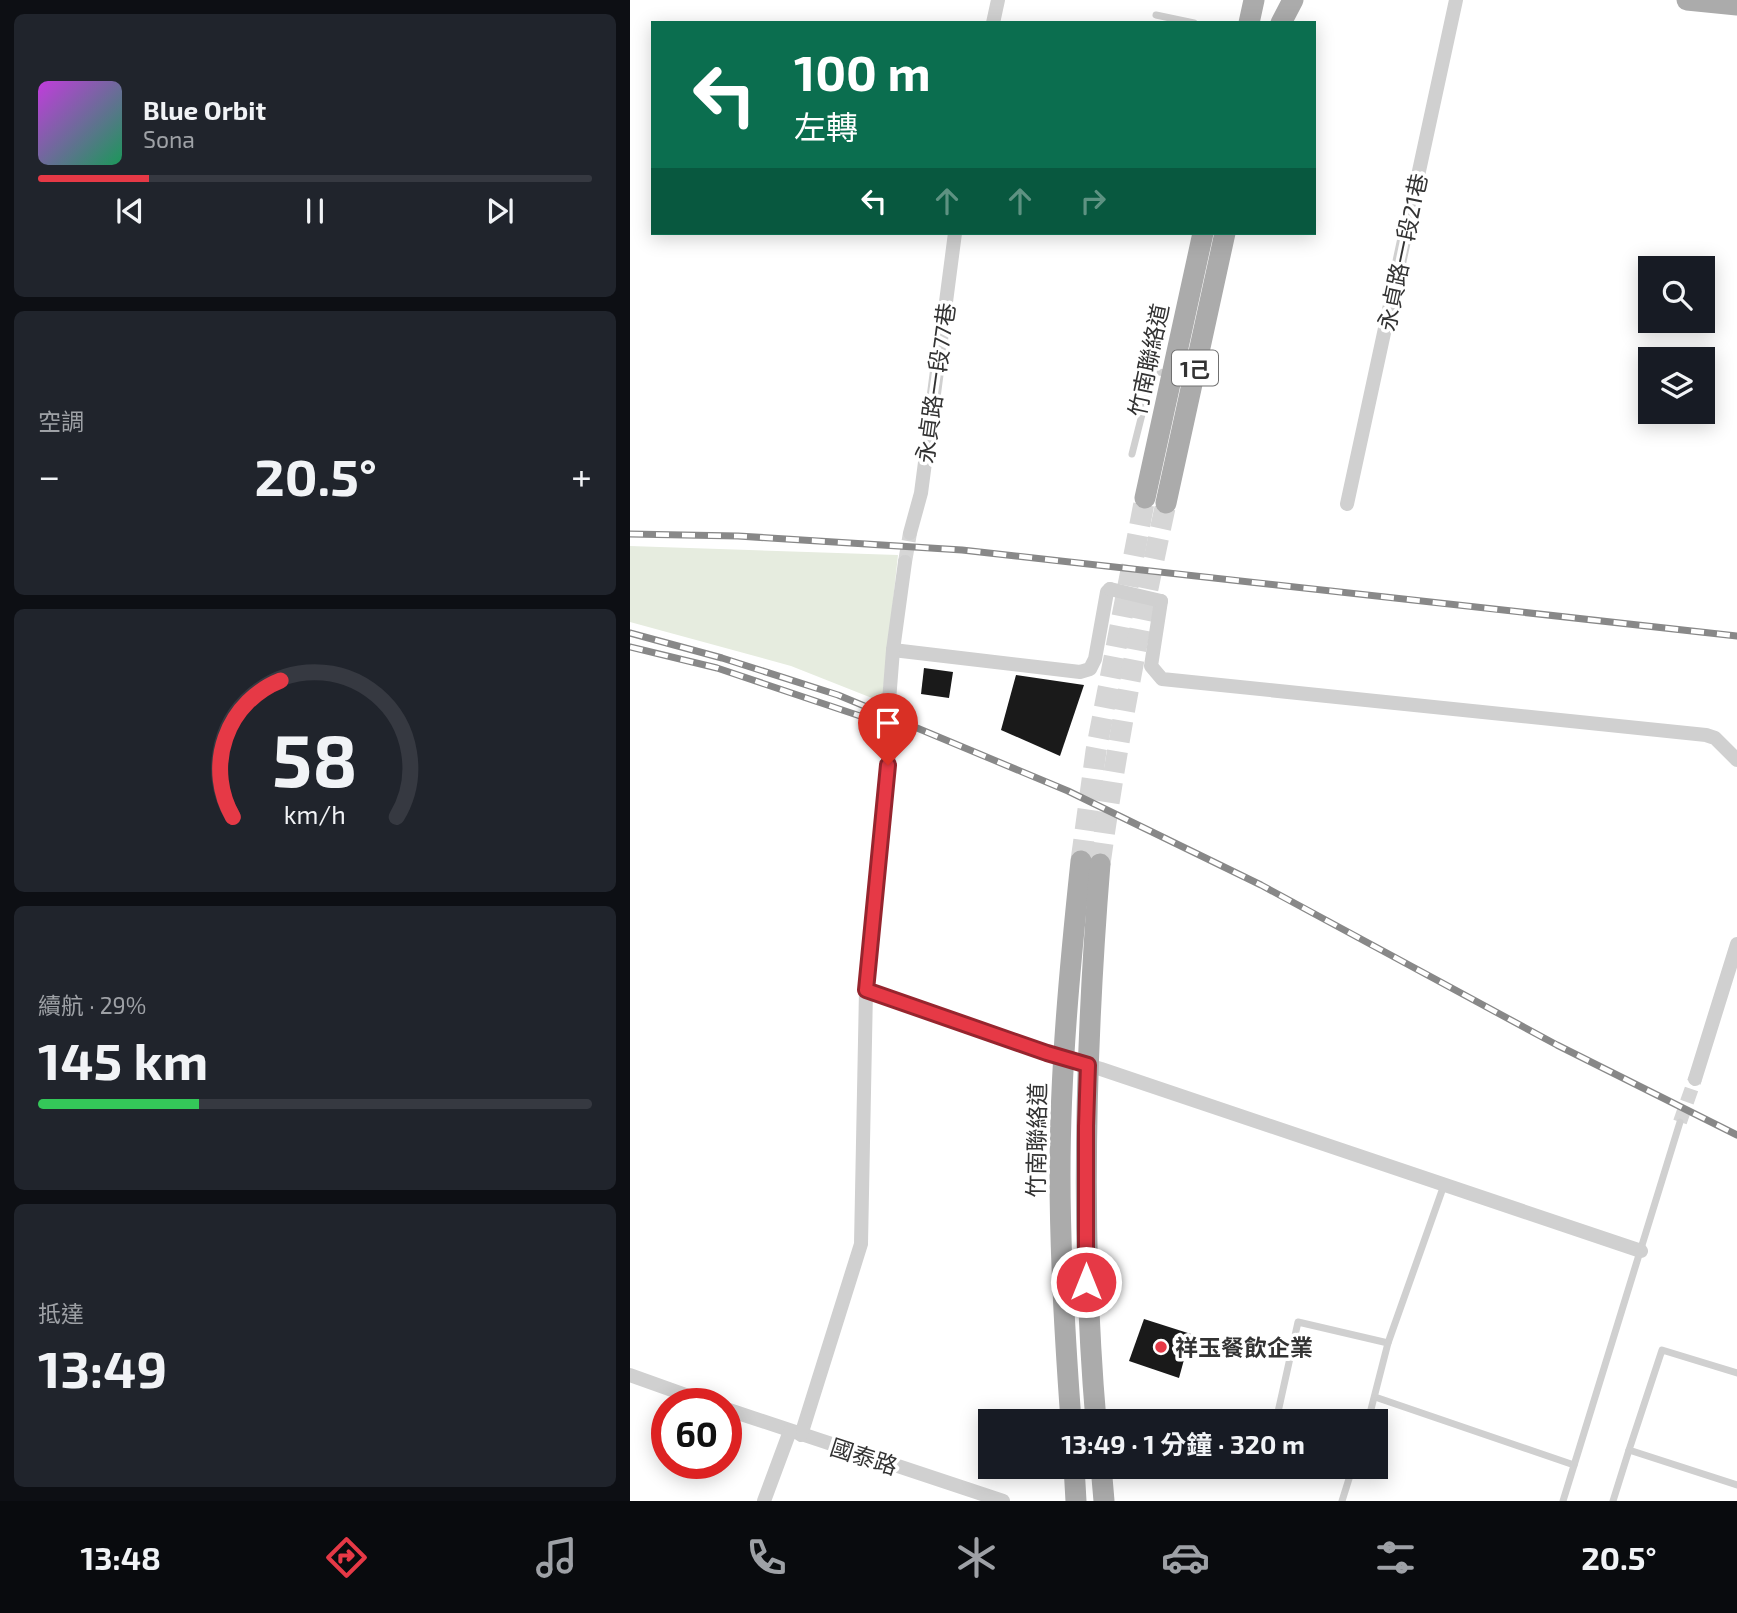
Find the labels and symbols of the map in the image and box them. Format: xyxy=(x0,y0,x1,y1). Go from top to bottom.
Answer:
street label: 永貞路一段21巷 xyxy=(1372,171,1432,333)
street label: 永貞路一段77巷 xyxy=(910,301,960,465)
street label: 竹南聯絡道 xyxy=(1122,301,1174,419)
road number: 1己 xyxy=(1172,350,1218,386)
pin xyxy=(858,693,918,765)
street label: 竹南聯絡道 xyxy=(1021,1082,1051,1198)
position arrow xyxy=(1049,1245,1123,1319)
place label: 祥玉餐飲企業 xyxy=(1175,1333,1313,1361)
marker: 祥玉餐飲企業 xyxy=(1153,1339,1169,1355)
speed limit sign: 60 xyxy=(651,1388,742,1479)
street label: 國泰路 xyxy=(827,1432,901,1480)

